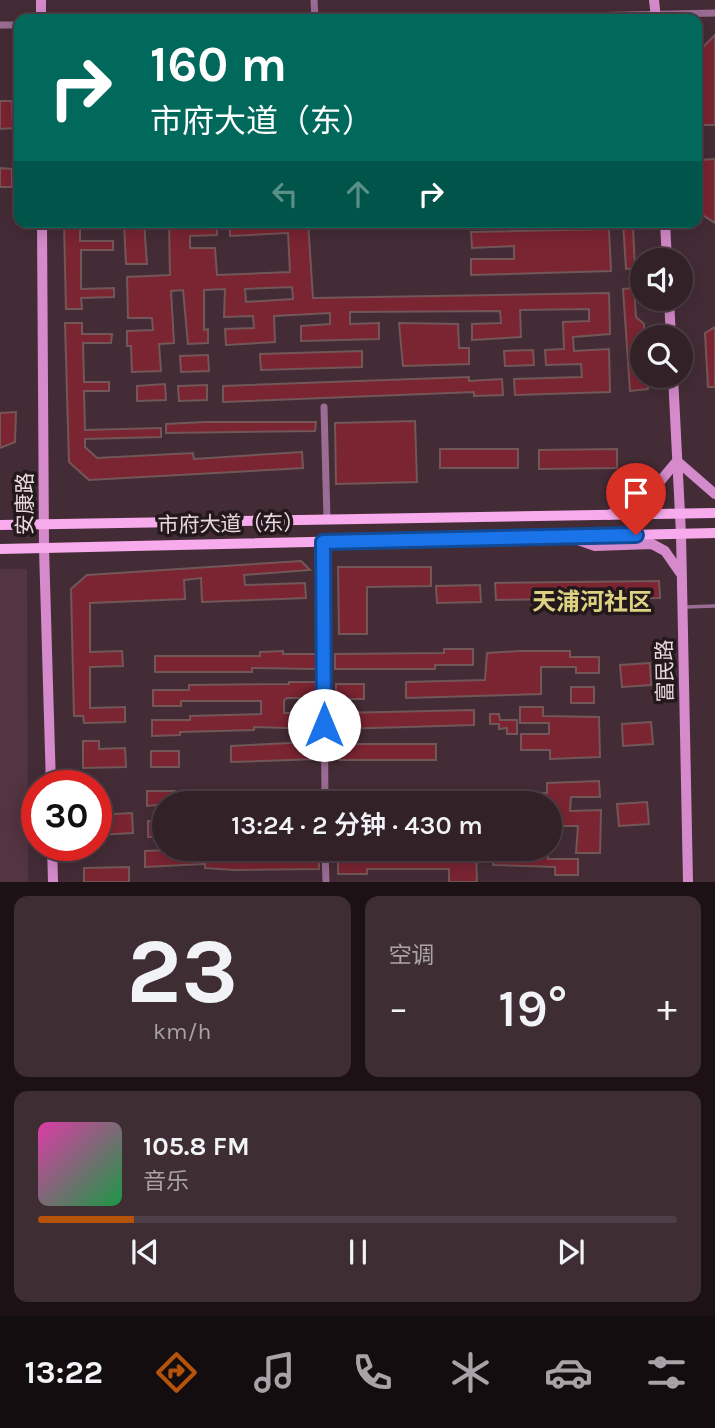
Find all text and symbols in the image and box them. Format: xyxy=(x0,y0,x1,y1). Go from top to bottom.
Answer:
text: 160 m xyxy=(150,36,287,93)
icon: right xyxy=(35,42,126,133)
text: 市府大道（东） xyxy=(150,103,374,140)
icon: left xyxy=(266,175,304,213)
icon: ahead xyxy=(339,175,377,213)
icon: right xyxy=(412,175,450,213)
map controls xyxy=(630,248,693,388)
button: sound xyxy=(630,248,693,311)
button: search xyxy=(630,325,693,388)
pin xyxy=(606,463,666,535)
street label: 安康路 xyxy=(13,473,37,536)
icon: arrive xyxy=(617,474,655,512)
street label: 市府大道（东） xyxy=(157,511,305,537)
district label: 天浦河社区 xyxy=(532,588,652,616)
street label: 富民路 xyxy=(652,639,678,703)
position arrow xyxy=(287,688,361,762)
speed limit sign: 30 xyxy=(21,770,112,861)
text: 13:24 · 2 分钟 · 430 m xyxy=(231,810,483,841)
text: 23 xyxy=(126,919,238,1025)
text: 空调 xyxy=(389,942,435,969)
text: 19° xyxy=(498,978,567,1039)
text: − xyxy=(389,986,408,1031)
text: + xyxy=(657,986,677,1031)
text: km/h xyxy=(153,1018,211,1045)
text: 105.8 FM xyxy=(143,1131,250,1162)
text: 音乐 xyxy=(143,1168,189,1195)
icon: previous xyxy=(126,1233,164,1271)
icon: pause xyxy=(339,1233,377,1271)
icon: next xyxy=(552,1233,590,1271)
icon: directions xyxy=(152,1348,201,1397)
icon: music xyxy=(250,1348,299,1397)
icon: phone xyxy=(348,1348,397,1397)
icon: climate xyxy=(446,1348,495,1397)
icon: car xyxy=(544,1348,593,1397)
icon: filters xyxy=(642,1348,691,1397)
text: 13:22 xyxy=(24,1354,103,1391)

